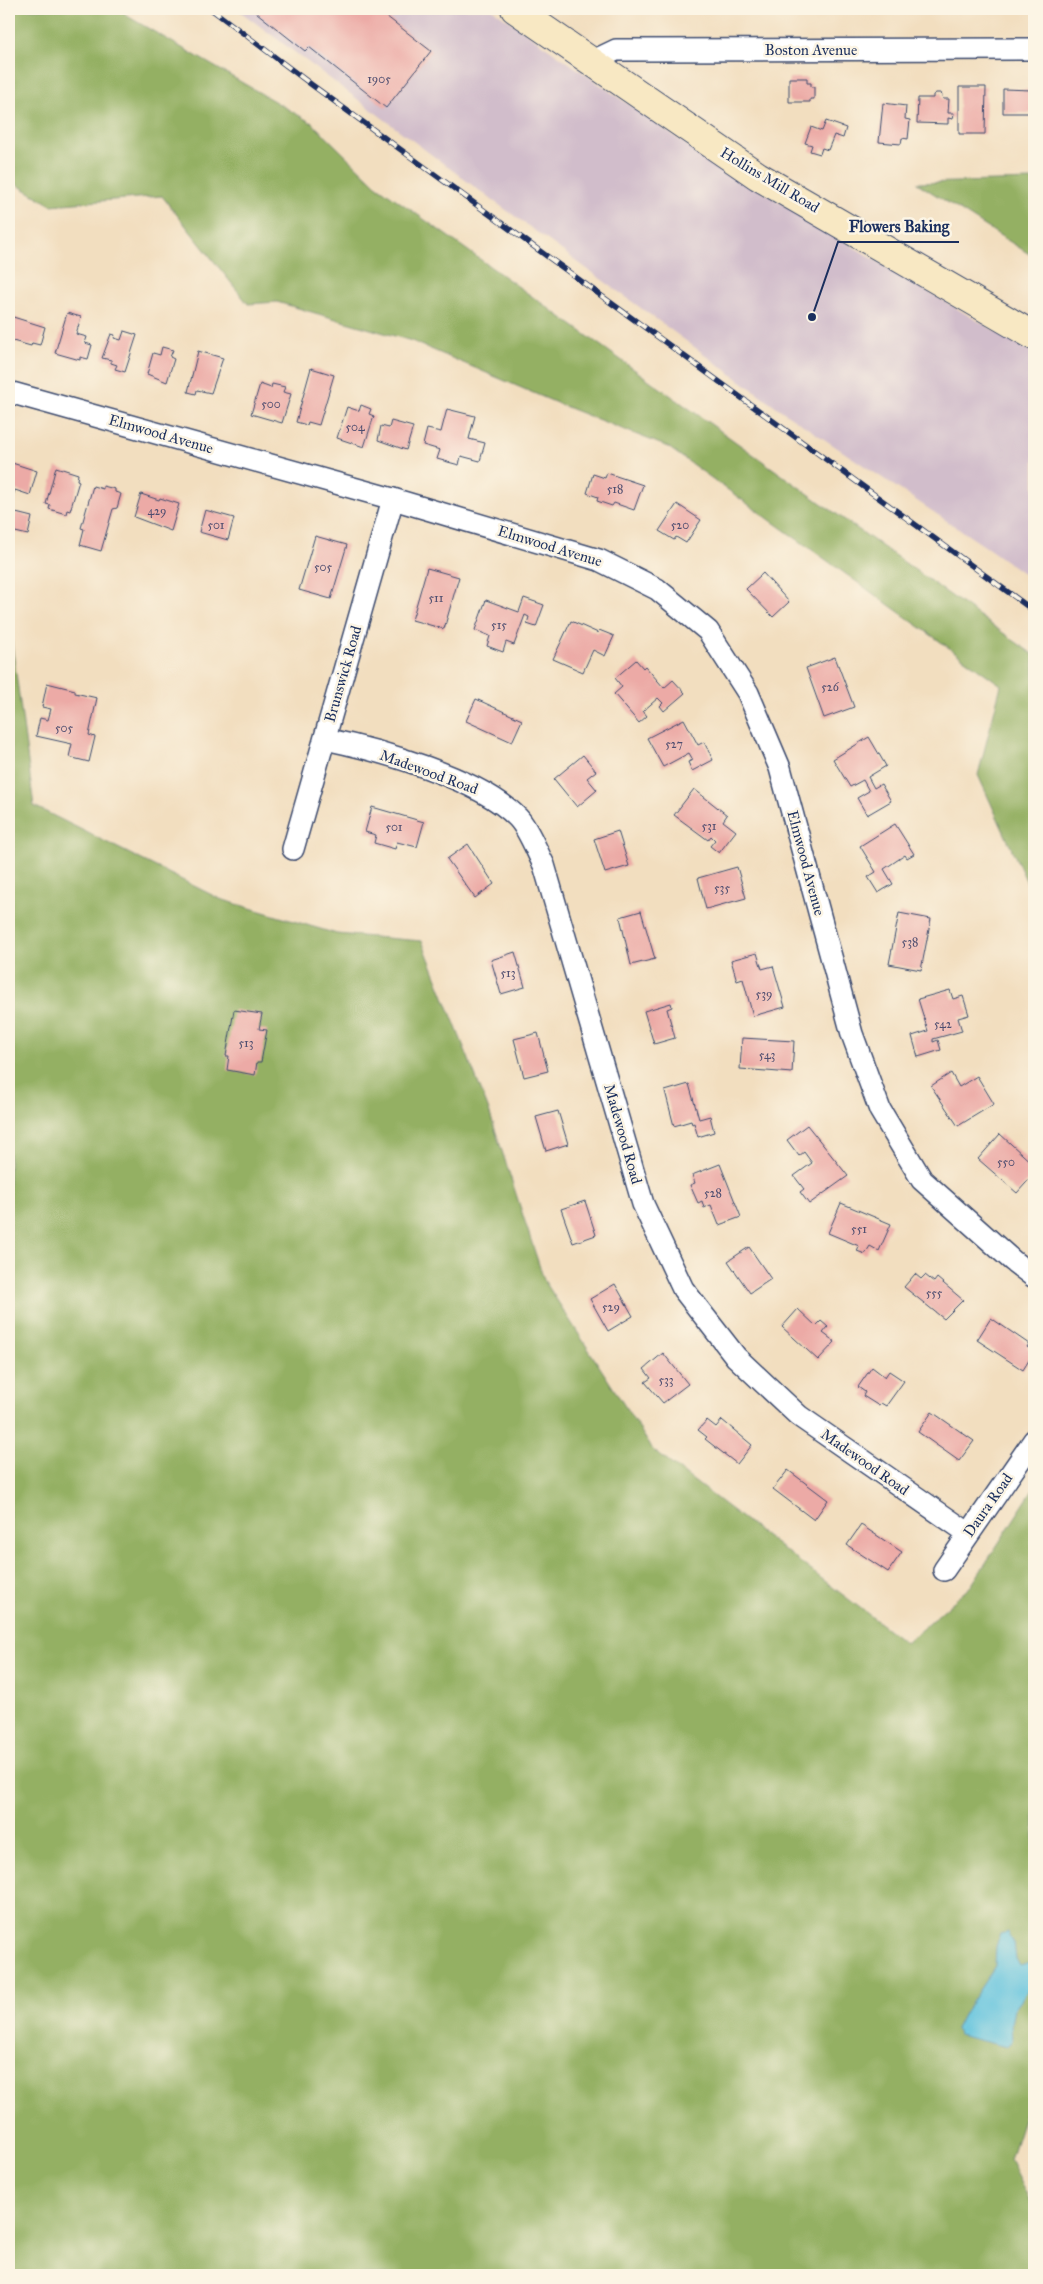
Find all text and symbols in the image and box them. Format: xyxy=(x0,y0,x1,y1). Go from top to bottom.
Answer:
street label: Boston Avenue xyxy=(765,41,857,59)
house number: 1905 xyxy=(367,72,391,86)
street label: Hollins Mill Road xyxy=(717,143,823,217)
callout: Flowers Baking xyxy=(838,211,959,242)
text: Flowers Baking xyxy=(849,217,950,237)
house number: 500 xyxy=(261,397,281,411)
street label: Elmwood Avenue xyxy=(107,410,215,458)
house number: 504 xyxy=(345,420,365,434)
house number: 518 xyxy=(607,482,623,496)
house number: 429 xyxy=(147,504,167,518)
house number: 501 xyxy=(207,518,225,532)
house number: 520 xyxy=(671,518,689,532)
street label: Elmwood Avenue xyxy=(496,522,604,570)
house number: 505 xyxy=(314,560,332,574)
house number: 511 xyxy=(428,591,444,605)
house number: 515 xyxy=(491,618,507,632)
street label: Brunswick Road xyxy=(321,623,365,724)
house number: 526 xyxy=(821,680,840,694)
house number: 505 xyxy=(55,721,73,735)
house number: 527 xyxy=(665,737,683,751)
street label: Madewood Road xyxy=(377,746,481,798)
street label: Elmwood Avenue xyxy=(783,808,829,918)
house number: 531 xyxy=(701,819,717,833)
house number: 501 xyxy=(385,820,403,834)
house number: 535 xyxy=(714,881,730,895)
house number: 538 xyxy=(902,935,918,949)
house number: 513 xyxy=(500,966,516,980)
house number: 539 xyxy=(756,987,772,1001)
house number: 542 xyxy=(934,1017,952,1031)
house number: 513 xyxy=(238,1036,254,1050)
house number: 543 xyxy=(759,1048,776,1062)
street label: Madewood Road xyxy=(600,1082,646,1187)
house number: 550 xyxy=(997,1155,1015,1169)
house number: 528 xyxy=(704,1186,722,1200)
house number: 551 xyxy=(851,1222,867,1236)
house number: 555 xyxy=(926,1286,943,1300)
house number: 529 xyxy=(602,1300,620,1314)
house number: 533 xyxy=(658,1373,674,1387)
street label: Madewood Road xyxy=(817,1425,913,1499)
street label: Daura Road xyxy=(960,1469,1017,1540)

